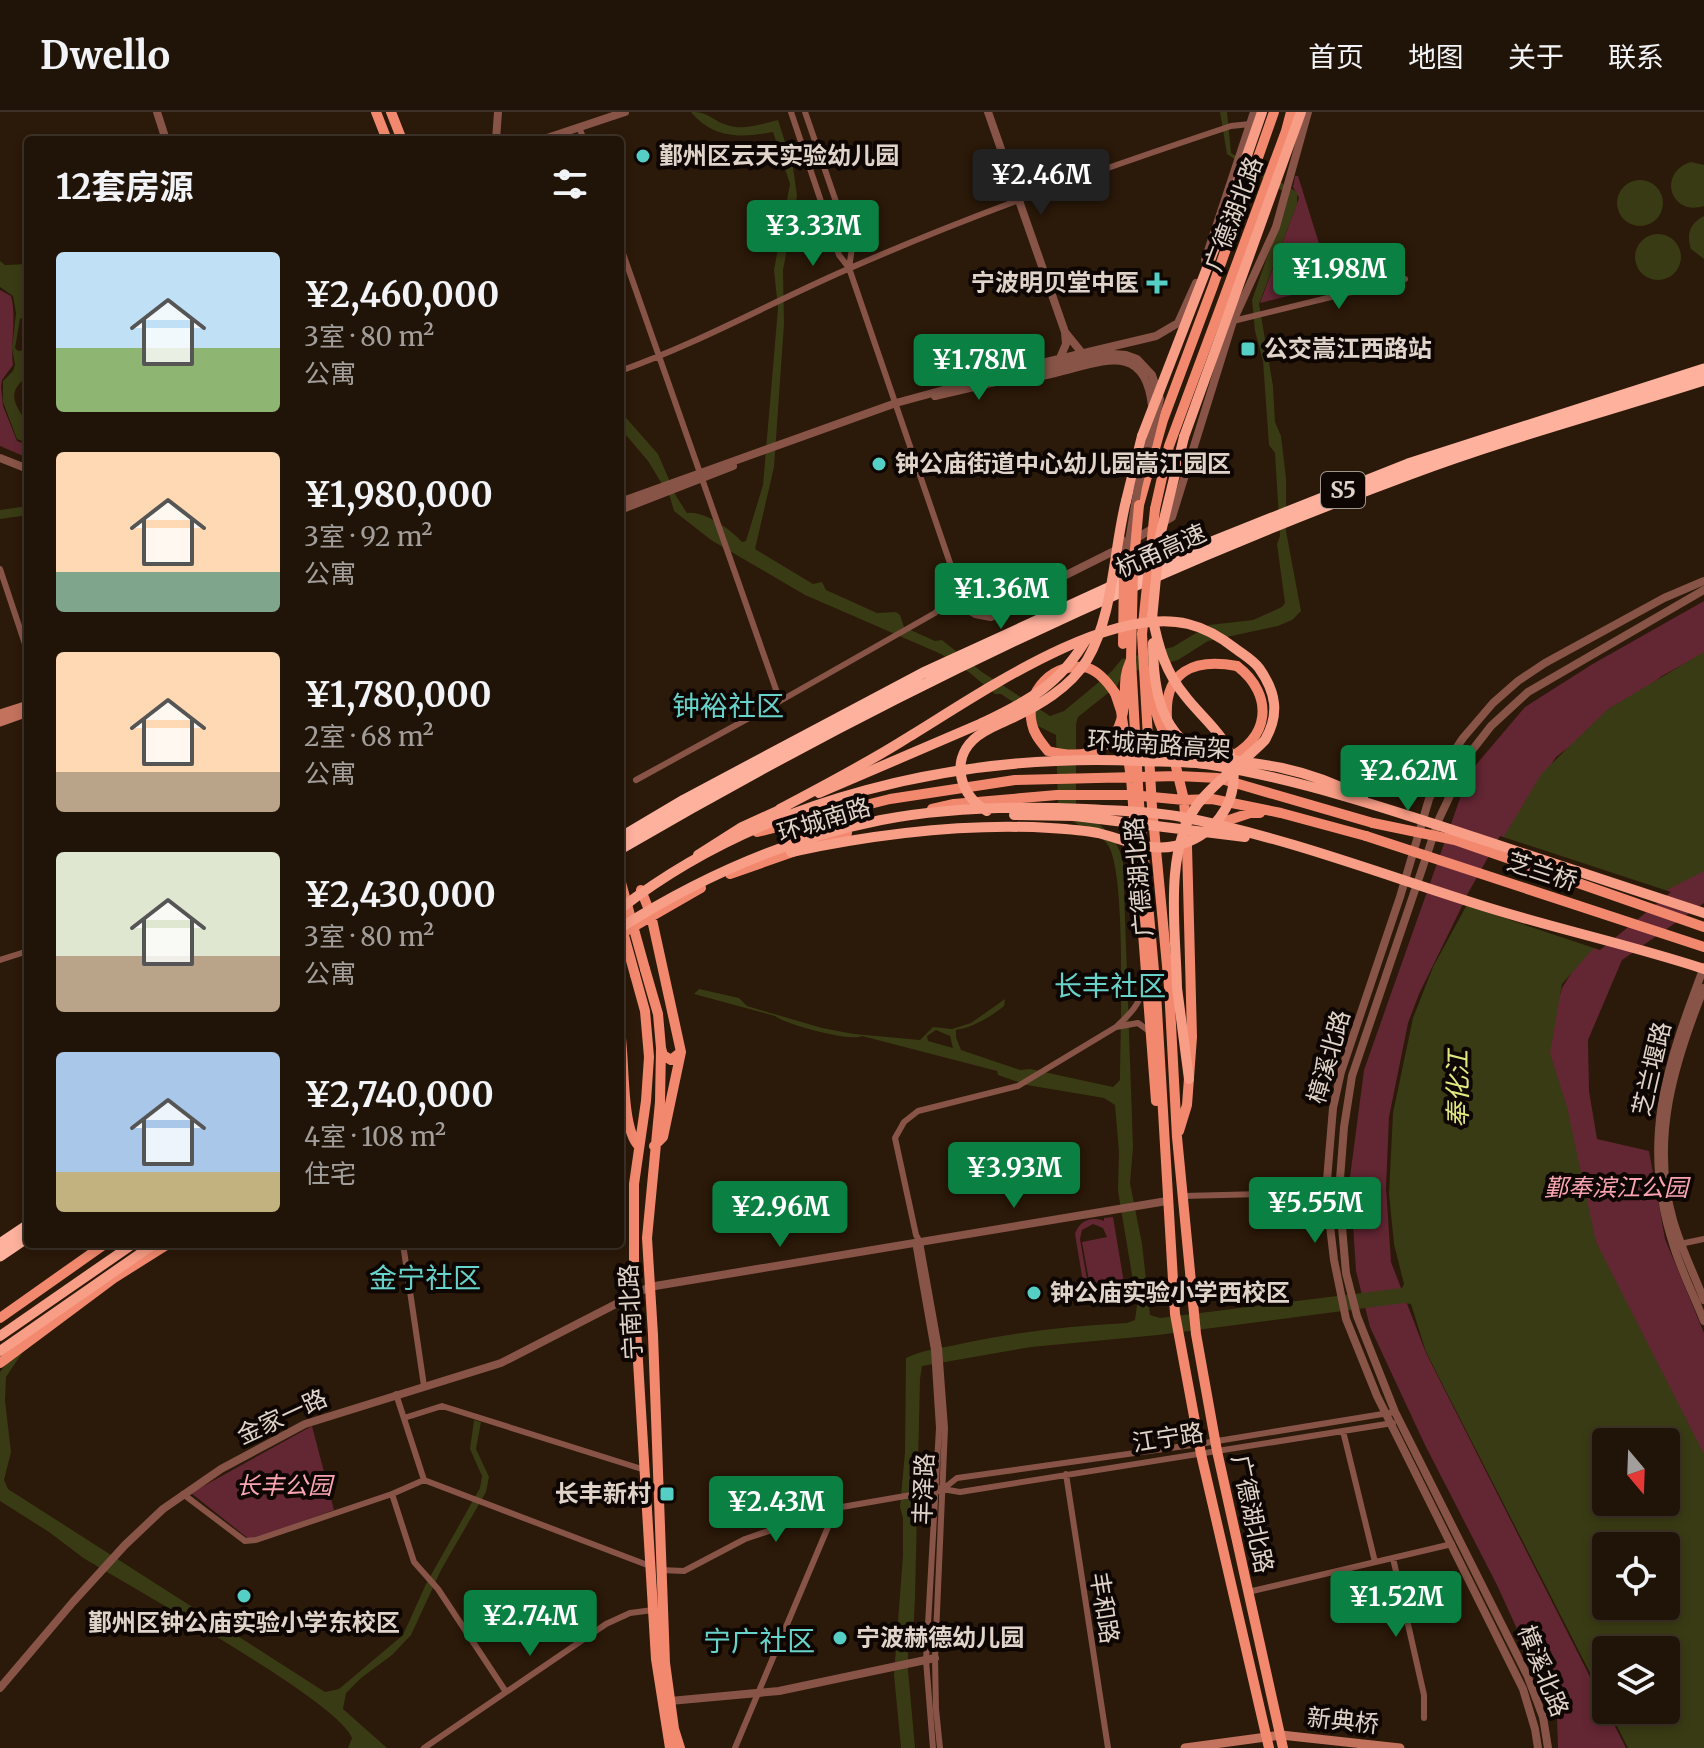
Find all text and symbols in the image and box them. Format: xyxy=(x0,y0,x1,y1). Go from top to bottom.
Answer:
text: Dwello xyxy=(40,32,170,79)
text: 首页 xyxy=(1308,39,1364,75)
text: 地图 xyxy=(1408,39,1464,75)
text: 关于 xyxy=(1508,39,1564,75)
text: 联系 xyxy=(1608,39,1664,75)
place label: 鄞州区云天实验幼儿园 xyxy=(659,140,899,171)
marker: 鄞州区云天实验幼儿园 xyxy=(634,147,652,165)
pin: ¥2.46M xyxy=(976,149,1106,217)
street label: 广德湖北路 xyxy=(1198,152,1270,275)
text: ¥2.46M xyxy=(990,158,1092,191)
icon: filters xyxy=(548,162,592,206)
text: 12套房源 xyxy=(56,166,193,208)
pin: ¥3.33M xyxy=(748,200,878,268)
text: ¥3.33M xyxy=(765,209,861,242)
pin: ¥1.98M xyxy=(1274,243,1404,311)
text: ¥1.98M xyxy=(1291,252,1387,285)
place label: 宁波明贝堂中医 xyxy=(971,267,1139,298)
marker: 宁波明贝堂中医 xyxy=(1146,272,1168,294)
text: ¥2,460,000 xyxy=(304,274,499,316)
icon: home xyxy=(120,284,216,380)
text: 3室 · 80 m² xyxy=(304,320,434,353)
place label: 公交嵩江西路站 xyxy=(1264,333,1432,364)
pin: ¥1.78M xyxy=(914,334,1044,402)
marker: 公交嵩江西路站 xyxy=(1239,340,1257,358)
text: ¥1.78M xyxy=(932,343,1026,376)
text: 公寓 xyxy=(304,357,356,390)
place label: 钟公庙街道中心幼儿园嵩江园区 xyxy=(895,448,1231,479)
marker: 钟公庙街道中心幼儿园嵩江园区 xyxy=(870,455,888,473)
road number: S5 xyxy=(1321,472,1365,508)
text: ¥1,980,000 xyxy=(304,474,493,516)
icon: home xyxy=(120,484,216,580)
street label: 杭甬高速 xyxy=(1111,517,1211,584)
text: 3室 · 92 m² xyxy=(304,520,432,553)
text: 公寓 xyxy=(304,557,356,590)
pin: ¥1.36M xyxy=(936,563,1066,631)
text: ¥1.36M xyxy=(953,572,1049,605)
text: ¥1,780,000 xyxy=(304,674,491,716)
icon: home xyxy=(120,684,216,780)
district label: 钟裕社区 xyxy=(672,688,784,724)
text: 2室 · 68 m² xyxy=(304,720,434,753)
street label: 环城南路高架 xyxy=(1086,724,1232,765)
pin: ¥2.62M xyxy=(1343,745,1473,813)
text: ¥2.62M xyxy=(1358,754,1458,787)
text: 公寓 xyxy=(304,757,356,790)
street label: 环城南路 xyxy=(773,791,874,848)
street label: 广德湖北路 xyxy=(1118,816,1159,938)
street label: 芝兰桥 xyxy=(1503,846,1581,897)
text: ¥2,430,000 xyxy=(304,874,496,916)
icon: home xyxy=(120,884,216,980)
text: 3室 · 80 m² xyxy=(304,920,434,953)
text: 公寓 xyxy=(304,957,356,990)
district label: 长丰社区 xyxy=(1054,968,1166,1004)
street label: 樟溪北路 xyxy=(1300,1006,1357,1107)
street label: 芝兰堰路 xyxy=(1626,1019,1677,1119)
water label: 奉化江 xyxy=(1441,1047,1474,1128)
text: ¥2,740,000 xyxy=(304,1074,494,1116)
icon: home xyxy=(120,1084,216,1180)
text: 4室 · 108 m² xyxy=(304,1120,446,1153)
pin: ¥3.93M xyxy=(949,1142,1079,1210)
text: ¥3.93M xyxy=(966,1151,1062,1184)
text: 住宅 xyxy=(304,1157,356,1190)
park label: 鄞奉滨江公园 xyxy=(1544,1172,1691,1203)
pin: ¥5.55M xyxy=(1250,1177,1380,1245)
pin: ¥2.96M xyxy=(715,1181,845,1249)
text: ¥5.55M xyxy=(1267,1186,1363,1219)
text: ¥2.96M xyxy=(730,1190,830,1223)
district label: 金宁社区 xyxy=(369,1260,481,1296)
street label: 宁南北路 xyxy=(613,1263,648,1361)
place label: 钟公庙实验小学西校区 xyxy=(1050,1277,1290,1308)
marker: 钟公庙实验小学西校区 xyxy=(1025,1284,1043,1302)
street label: 金家一路 xyxy=(232,1382,332,1451)
street label: 江宁路 xyxy=(1130,1417,1206,1458)
north arrow xyxy=(1592,1428,1680,1516)
map controls xyxy=(1592,1428,1680,1724)
street label: 丰泽路 xyxy=(907,1452,940,1526)
street label: 广德湖北路 xyxy=(1225,1452,1280,1576)
park label: 长丰公园 xyxy=(236,1470,335,1501)
pin: ¥2.43M xyxy=(711,1476,841,1544)
place label: 长丰新村 xyxy=(555,1478,651,1509)
marker: 长丰新村 xyxy=(658,1485,676,1503)
text: ¥2.43M xyxy=(727,1485,825,1518)
button: locate xyxy=(1592,1532,1680,1620)
street label: 丰和路 xyxy=(1084,1570,1125,1646)
pin: ¥1.52M xyxy=(1331,1571,1461,1639)
text: ¥1.52M xyxy=(1348,1580,1444,1613)
marker: 鄞州区钟公庙实验小学东校区 xyxy=(235,1587,253,1605)
pin: ¥2.74M xyxy=(465,1590,595,1658)
text: ¥2.74M xyxy=(482,1599,578,1632)
place label: 鄞州区钟公庙实验小学东校区 xyxy=(88,1607,400,1638)
street label: 樟溪北路 xyxy=(1511,1621,1576,1721)
place label: 宁波赫德幼儿园 xyxy=(856,1622,1024,1653)
district label: 宁广社区 xyxy=(703,1623,815,1659)
marker: 宁波赫德幼儿园 xyxy=(831,1629,849,1647)
button: layers xyxy=(1592,1636,1680,1724)
street label: 新典桥 xyxy=(1306,1701,1380,1740)

